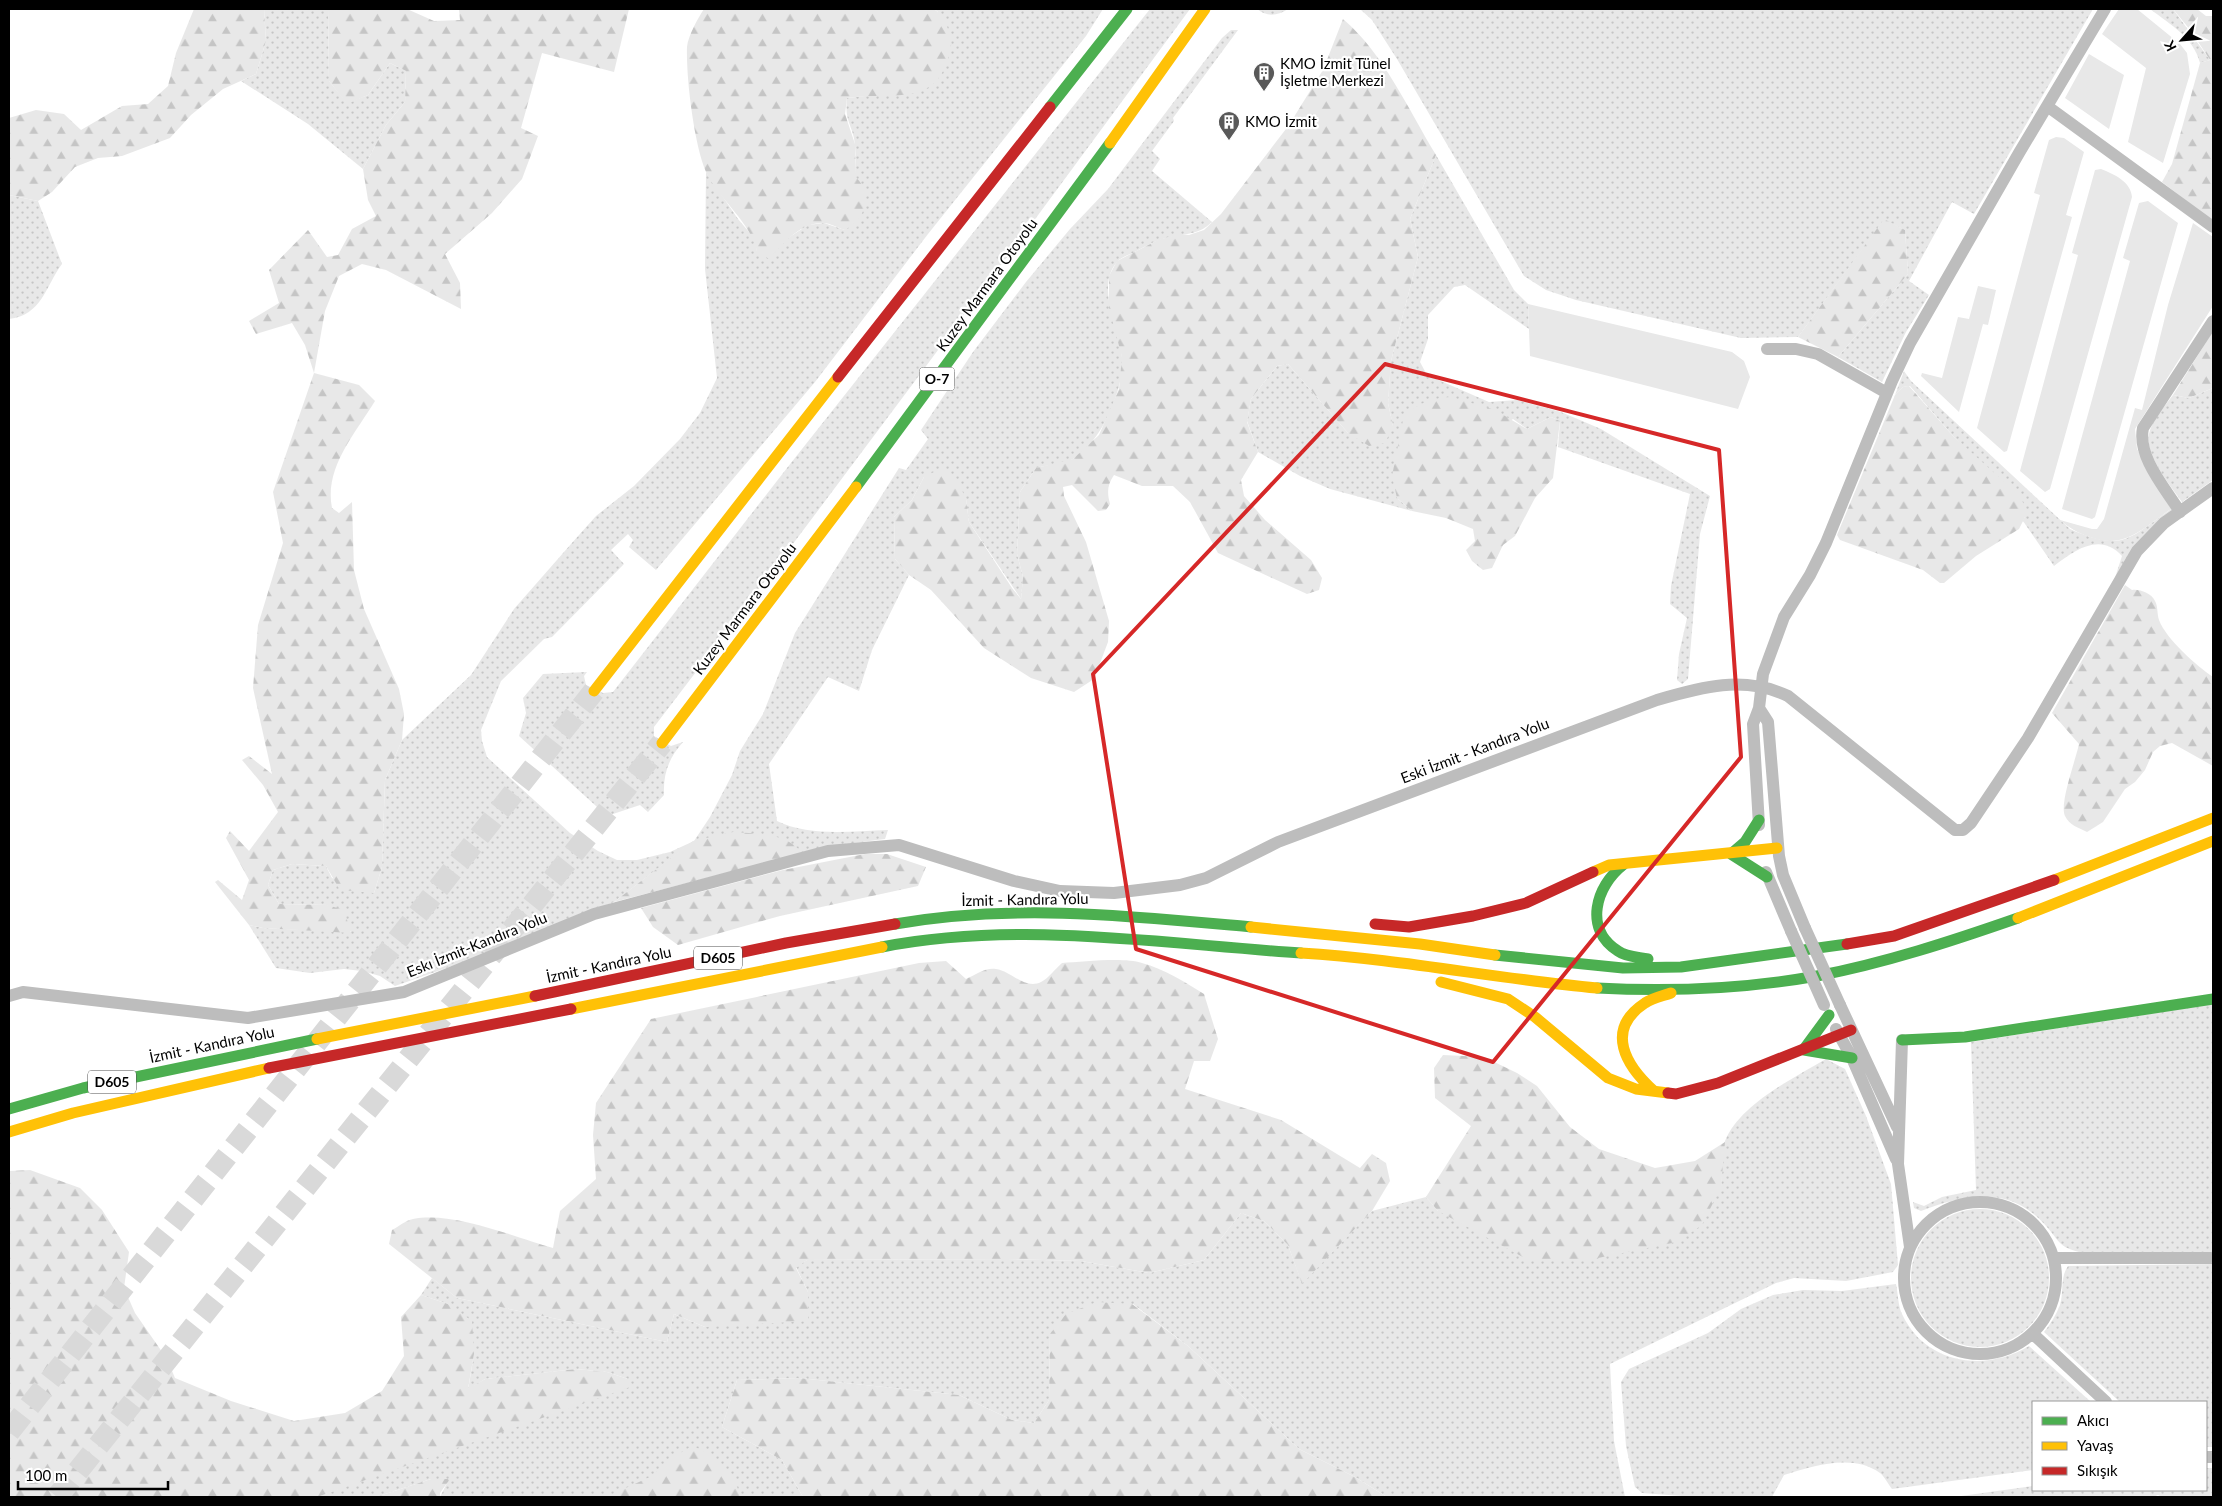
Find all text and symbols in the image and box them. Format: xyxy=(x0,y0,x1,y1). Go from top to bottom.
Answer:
north arrow xyxy=(2157,15,2207,65)
text: K xyxy=(2160,38,2180,54)
place label: KMO İzmit Tünel İşletme Merkezi xyxy=(1280,54,1391,89)
building icon: KMO İzmit Tünel İşletme Merkezi xyxy=(1252,61,1276,92)
building icon: KMO İzmit xyxy=(1217,110,1241,141)
place label: KMO İzmit xyxy=(1245,112,1317,130)
street label: Kuzey Marmara Otoyolu xyxy=(932,214,1041,354)
road number: O-7 xyxy=(920,368,954,390)
street label: Kuzey Marmara Otoyolu xyxy=(689,539,800,678)
street label: Eski İzmit - Kandıra Yolu xyxy=(1398,713,1551,787)
street label: İzmit - Kandıra Yolu xyxy=(961,889,1089,909)
street label: Eskı İzmit-Kandıra Yolu xyxy=(404,908,549,980)
street label: İzmit - Kandıra Yolu xyxy=(545,942,673,986)
road number: D605 xyxy=(694,946,742,970)
street label: İzmit - Kandıra Yolu xyxy=(148,1022,276,1066)
road number: D605 xyxy=(88,1070,136,1094)
legend xyxy=(2032,1401,2207,1491)
text: Akıcı xyxy=(2077,1411,2109,1429)
text: Yavaş xyxy=(2077,1436,2114,1454)
scale bar xyxy=(18,1458,168,1490)
text: Sıkışık xyxy=(2077,1461,2118,1479)
text: 100 m xyxy=(25,1466,67,1484)

